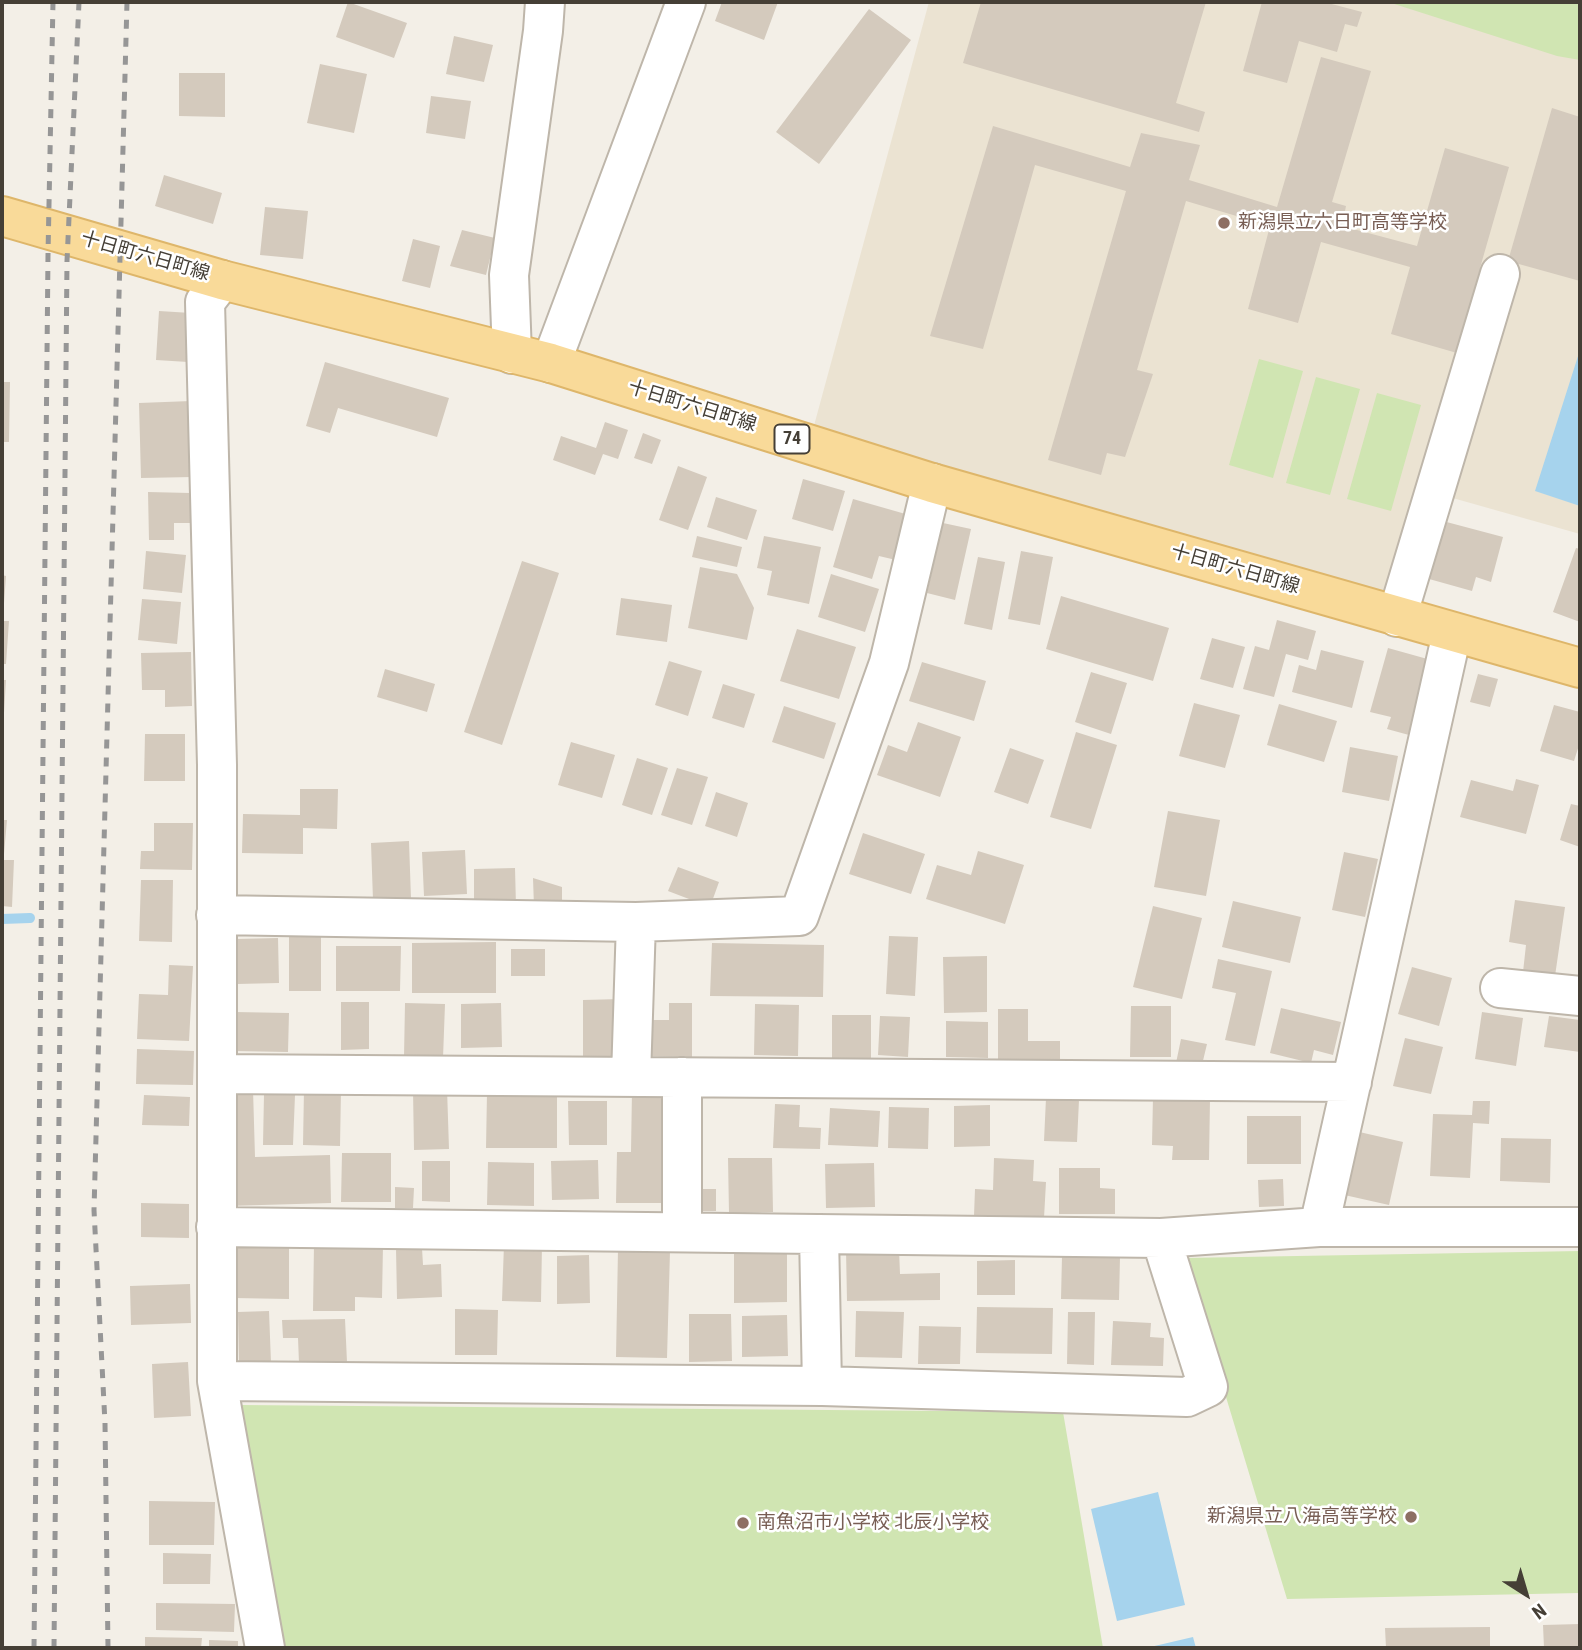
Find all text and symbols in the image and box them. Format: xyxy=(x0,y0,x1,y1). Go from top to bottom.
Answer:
place label: 新潟県立六日町高等学校 xyxy=(1238,212,1447,234)
marker: 新潟県立六日町高等学校 xyxy=(1216,215,1232,231)
street label: 十日町六日町線 xyxy=(78,228,212,286)
street label: 十日町六日町線 xyxy=(625,377,759,437)
road number: 74 xyxy=(774,424,810,454)
street label: 十日町六日町線 xyxy=(1168,541,1302,599)
place label: 新潟県立八海高等学校 xyxy=(1207,1506,1397,1528)
marker: 新潟県立八海高等学校 xyxy=(1403,1509,1419,1525)
place label: 南魚沼市小学校 北辰小学校 xyxy=(757,1512,989,1534)
marker: 南魚沼市小学校 北辰小学校 xyxy=(735,1515,751,1531)
north arrow xyxy=(1491,1559,1561,1629)
text: N xyxy=(1527,1598,1551,1624)

